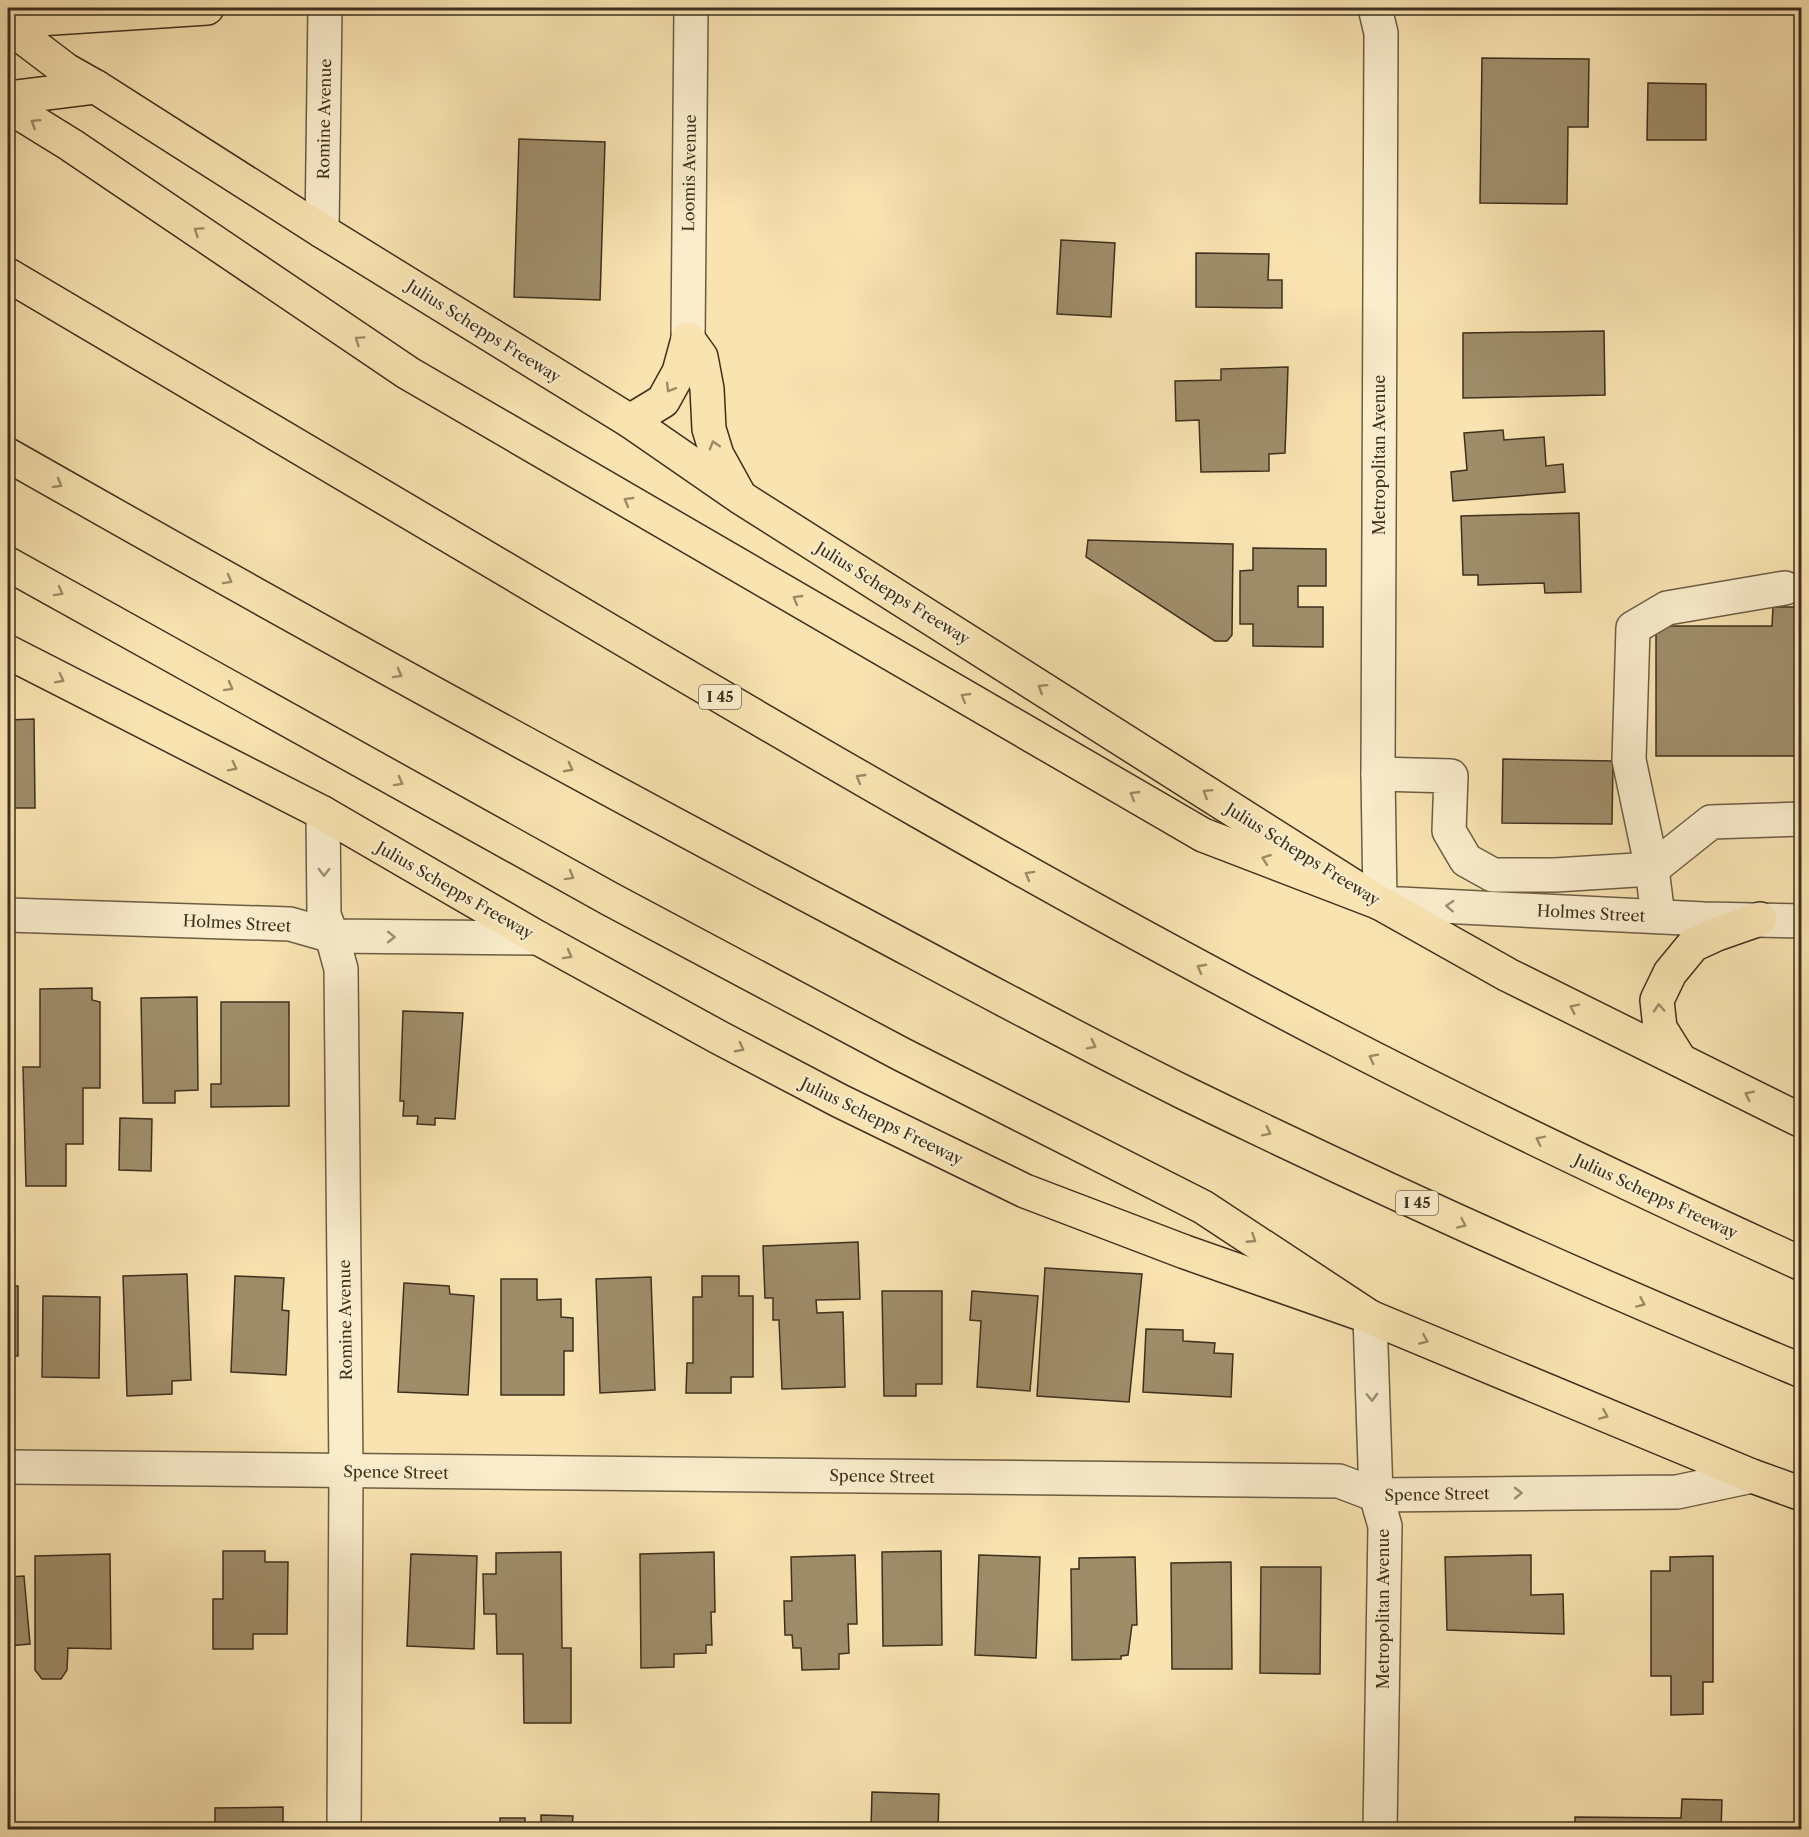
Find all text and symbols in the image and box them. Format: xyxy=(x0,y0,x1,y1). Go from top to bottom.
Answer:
street label: Romine Avenue xyxy=(313,58,335,179)
street label: Loomis Avenue xyxy=(678,114,700,232)
one-way arrow xyxy=(31,119,41,131)
one-way arrow xyxy=(193,227,204,238)
street label: Julius Schepps Freeway xyxy=(401,274,566,387)
one-way arrow xyxy=(355,336,366,347)
street label: Metropolitan Avenue xyxy=(1369,375,1389,535)
one-way arrow xyxy=(665,382,677,392)
one-way arrow xyxy=(709,440,721,451)
one-way arrow xyxy=(52,476,62,488)
one-way arrow xyxy=(624,497,634,508)
street label: Julius Schepps Freeway xyxy=(810,536,975,649)
one-way arrow xyxy=(222,573,232,584)
one-way arrow xyxy=(52,585,63,596)
one-way arrow xyxy=(793,595,803,606)
one-way arrow xyxy=(392,667,403,678)
one-way arrow xyxy=(53,672,64,683)
one-way arrow xyxy=(223,680,233,691)
road number: I 45 xyxy=(699,685,741,709)
one-way arrow xyxy=(1038,685,1049,696)
one-way arrow xyxy=(961,693,971,704)
one-way arrow xyxy=(227,760,238,772)
one-way arrow xyxy=(563,761,574,772)
one-way arrow xyxy=(856,774,866,786)
one-way arrow xyxy=(393,775,404,786)
one-way arrow xyxy=(1203,789,1214,800)
one-way arrow xyxy=(1130,790,1140,802)
street label: Julius Schepps Freeway xyxy=(1220,797,1385,910)
street label: Julius Schepps Freeway xyxy=(370,835,538,944)
one-way arrow xyxy=(1262,854,1273,866)
one-way arrow xyxy=(318,867,331,876)
one-way arrow xyxy=(564,869,574,881)
one-way arrow xyxy=(1025,871,1035,882)
one-way arrow xyxy=(1446,900,1455,913)
street label: Holmes Street xyxy=(1536,900,1646,926)
street label: Holmes Street xyxy=(182,910,292,936)
one-way arrow xyxy=(386,931,395,943)
one-way arrow xyxy=(562,948,573,959)
one-way arrow xyxy=(1196,964,1207,975)
one-way arrow xyxy=(1652,1003,1665,1012)
one-way arrow xyxy=(1570,1004,1581,1015)
one-way arrow xyxy=(1086,1038,1097,1049)
one-way arrow xyxy=(733,1041,744,1052)
one-way arrow xyxy=(1369,1054,1380,1066)
street label: Julius Schepps Freeway xyxy=(795,1072,967,1170)
one-way arrow xyxy=(1745,1090,1756,1102)
one-way arrow xyxy=(1260,1125,1271,1137)
one-way arrow xyxy=(1535,1136,1546,1148)
street label: Julius Schepps Freeway xyxy=(1568,1148,1742,1243)
road number: I 45 xyxy=(1396,1191,1438,1215)
one-way arrow xyxy=(1456,1217,1467,1229)
one-way arrow xyxy=(1245,1232,1256,1243)
street label: Romine Avenue xyxy=(334,1259,356,1380)
one-way arrow xyxy=(1634,1296,1645,1308)
one-way arrow xyxy=(1418,1333,1429,1345)
one-way arrow xyxy=(1366,1392,1378,1401)
one-way arrow xyxy=(1598,1408,1609,1420)
street label: Spence Street xyxy=(343,1461,449,1483)
street label: Spence Street xyxy=(829,1465,935,1487)
street label: Spence Street xyxy=(1384,1483,1490,1505)
one-way arrow xyxy=(1514,1487,1523,1500)
street label: Metropolitan Avenue xyxy=(1373,1529,1393,1689)

